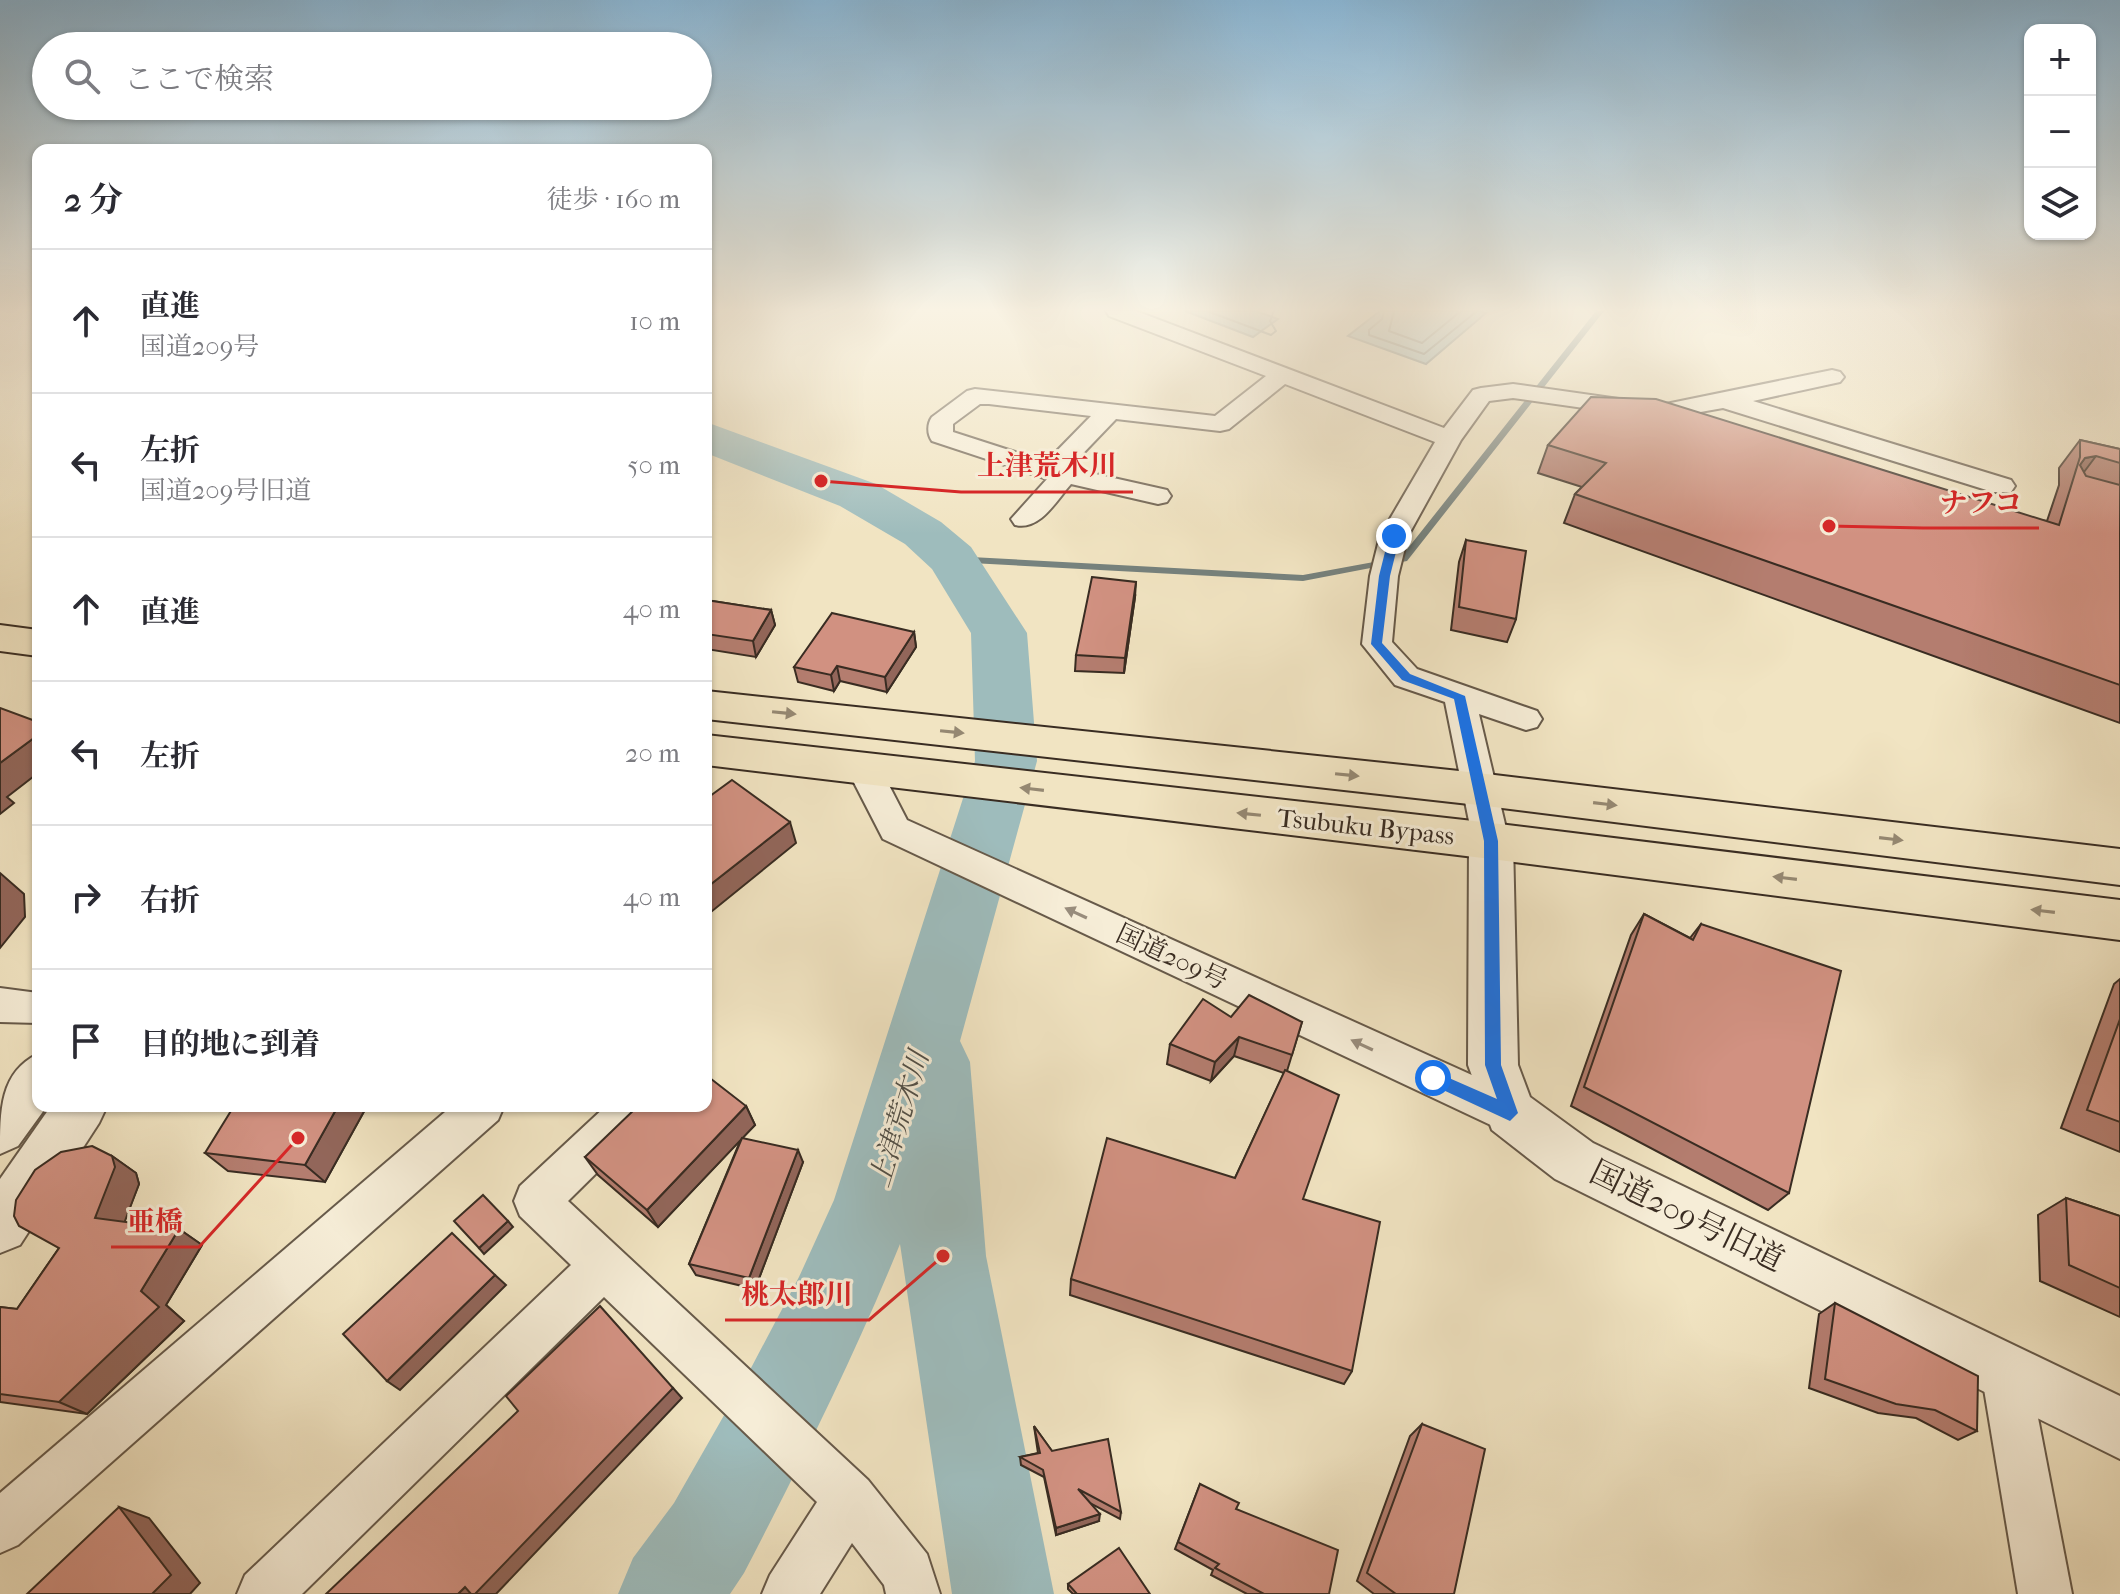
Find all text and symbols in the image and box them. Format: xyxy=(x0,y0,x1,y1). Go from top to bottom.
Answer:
map controls xyxy=(2024,24,2096,240)
button: + xyxy=(2024,24,2096,96)
search box xyxy=(32,32,712,120)
icon: search xyxy=(60,54,104,98)
text: ここで検索 xyxy=(124,62,274,97)
button: − xyxy=(2024,96,2096,168)
button: layers xyxy=(2024,168,2096,240)
text: 2 分 xyxy=(64,180,123,220)
text: 徒歩 · 160 m xyxy=(547,184,680,215)
text: 直進 xyxy=(140,289,200,324)
icon: ahead xyxy=(64,299,108,343)
text: 10 m xyxy=(629,306,680,337)
text: 国道209号 xyxy=(140,331,259,362)
text: 左折 xyxy=(140,433,200,468)
callout: 上津荒木川 xyxy=(961,440,1133,492)
icon: left xyxy=(64,443,108,487)
text: 上津荒木川 xyxy=(977,449,1117,482)
text: 50 m xyxy=(627,450,680,481)
text: 国道209号旧道 xyxy=(140,475,311,506)
callout: ナフコ xyxy=(1923,476,2039,528)
text: ナフコ xyxy=(1940,486,2022,519)
route end xyxy=(1376,518,1412,554)
icon: ahead xyxy=(64,587,108,631)
text: 40 m xyxy=(623,594,680,625)
text: 直進 xyxy=(140,595,200,630)
one-way arrow xyxy=(771,707,796,720)
one-way arrow xyxy=(940,725,965,738)
icon: left xyxy=(64,731,108,775)
text: 20 m xyxy=(625,738,680,769)
text: 左折 xyxy=(140,739,200,774)
one-way arrow xyxy=(1335,768,1360,781)
one-way arrow xyxy=(1019,782,1044,795)
one-way arrow xyxy=(1593,798,1618,811)
street label: Tsubuku Bypass xyxy=(1276,802,1456,852)
one-way arrow xyxy=(1236,807,1261,820)
one-way arrow xyxy=(1879,833,1904,846)
one-way arrow xyxy=(1772,871,1797,884)
icon: right xyxy=(64,875,108,919)
text: 40 m xyxy=(623,882,680,913)
text: 右折 xyxy=(140,883,200,918)
one-way arrow xyxy=(2030,904,2055,917)
one-way arrow xyxy=(1064,906,1087,919)
street label: 国道209号 xyxy=(1111,918,1233,996)
icon: arrive xyxy=(64,1019,108,1063)
text: 目的地に到着 xyxy=(140,1027,320,1062)
one-way arrow xyxy=(1351,1038,1374,1052)
water label: 上津荒木川 xyxy=(863,1044,936,1191)
route start xyxy=(1415,1060,1451,1096)
street label: 国道209号旧道 xyxy=(1584,1153,1790,1279)
callout: 亜橋 xyxy=(111,1195,199,1247)
text: 亜橋 xyxy=(127,1205,183,1238)
callout: 桃太郎川 xyxy=(725,1268,869,1320)
text: 桃太郎川 xyxy=(741,1278,853,1311)

